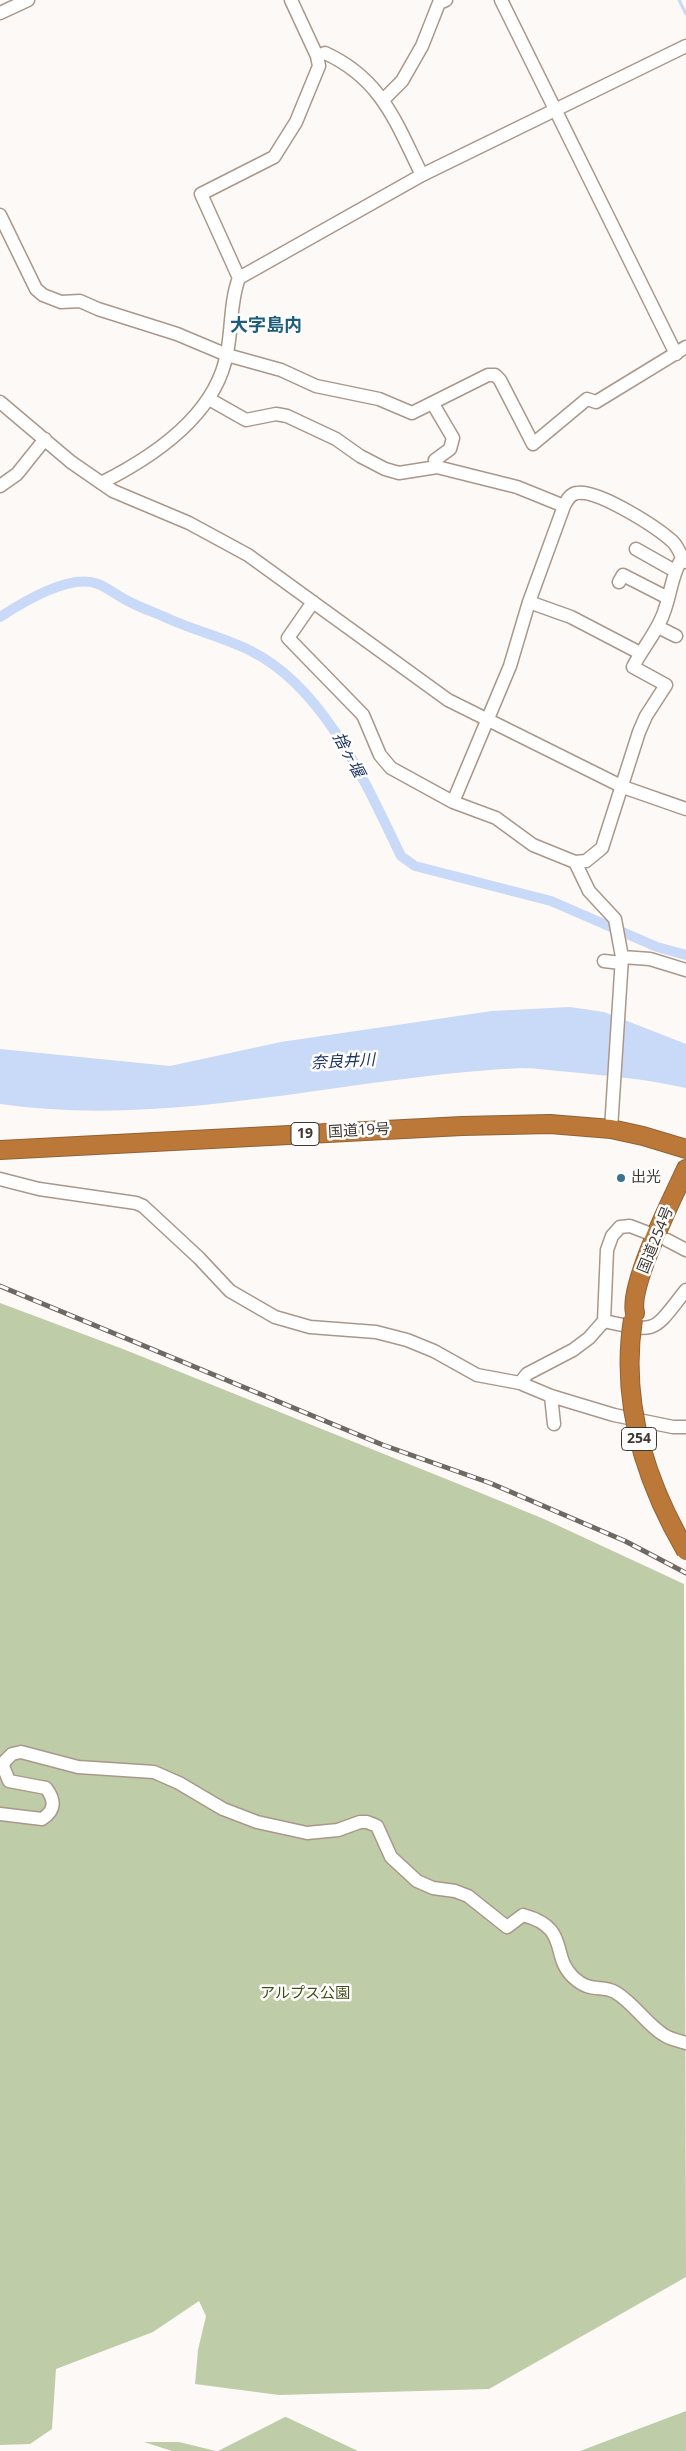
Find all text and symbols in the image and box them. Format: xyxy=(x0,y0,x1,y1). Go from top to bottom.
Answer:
district label: 大字島内 xyxy=(230,315,302,337)
water label: 捨ヶ堰 xyxy=(328,729,368,781)
water label: 奈良井川 xyxy=(311,1051,375,1073)
street label: 国道19号 xyxy=(327,1120,391,1142)
road number: 19 xyxy=(291,1122,319,1146)
place label: 出光 xyxy=(631,1169,661,1187)
marker: 出光 xyxy=(615,1172,627,1184)
street label: 国道254号 xyxy=(634,1204,678,1276)
road number: 254 xyxy=(622,1428,656,1450)
park label: アルプス公園 xyxy=(260,1985,350,2003)

